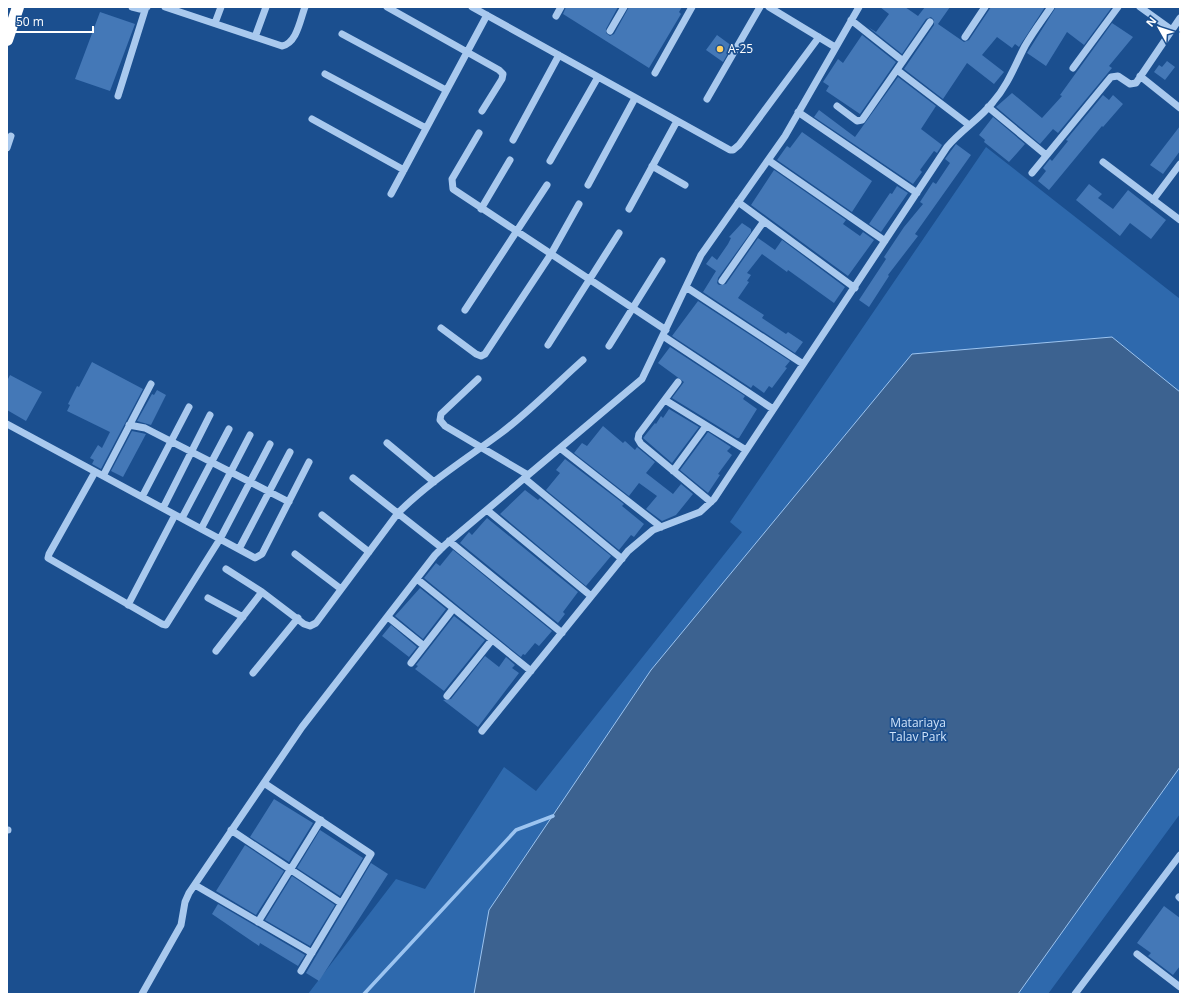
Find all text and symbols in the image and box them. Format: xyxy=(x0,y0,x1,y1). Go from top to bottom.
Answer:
scale bar xyxy=(10,8,93,34)
north arrow xyxy=(1139,8,1179,48)
text: 50 m xyxy=(16,13,44,30)
text: N xyxy=(1142,13,1159,30)
place label: A-25 xyxy=(728,40,753,57)
marker: A-25 xyxy=(715,44,725,54)
park label: Matariaya Talav Park xyxy=(889,714,947,745)

